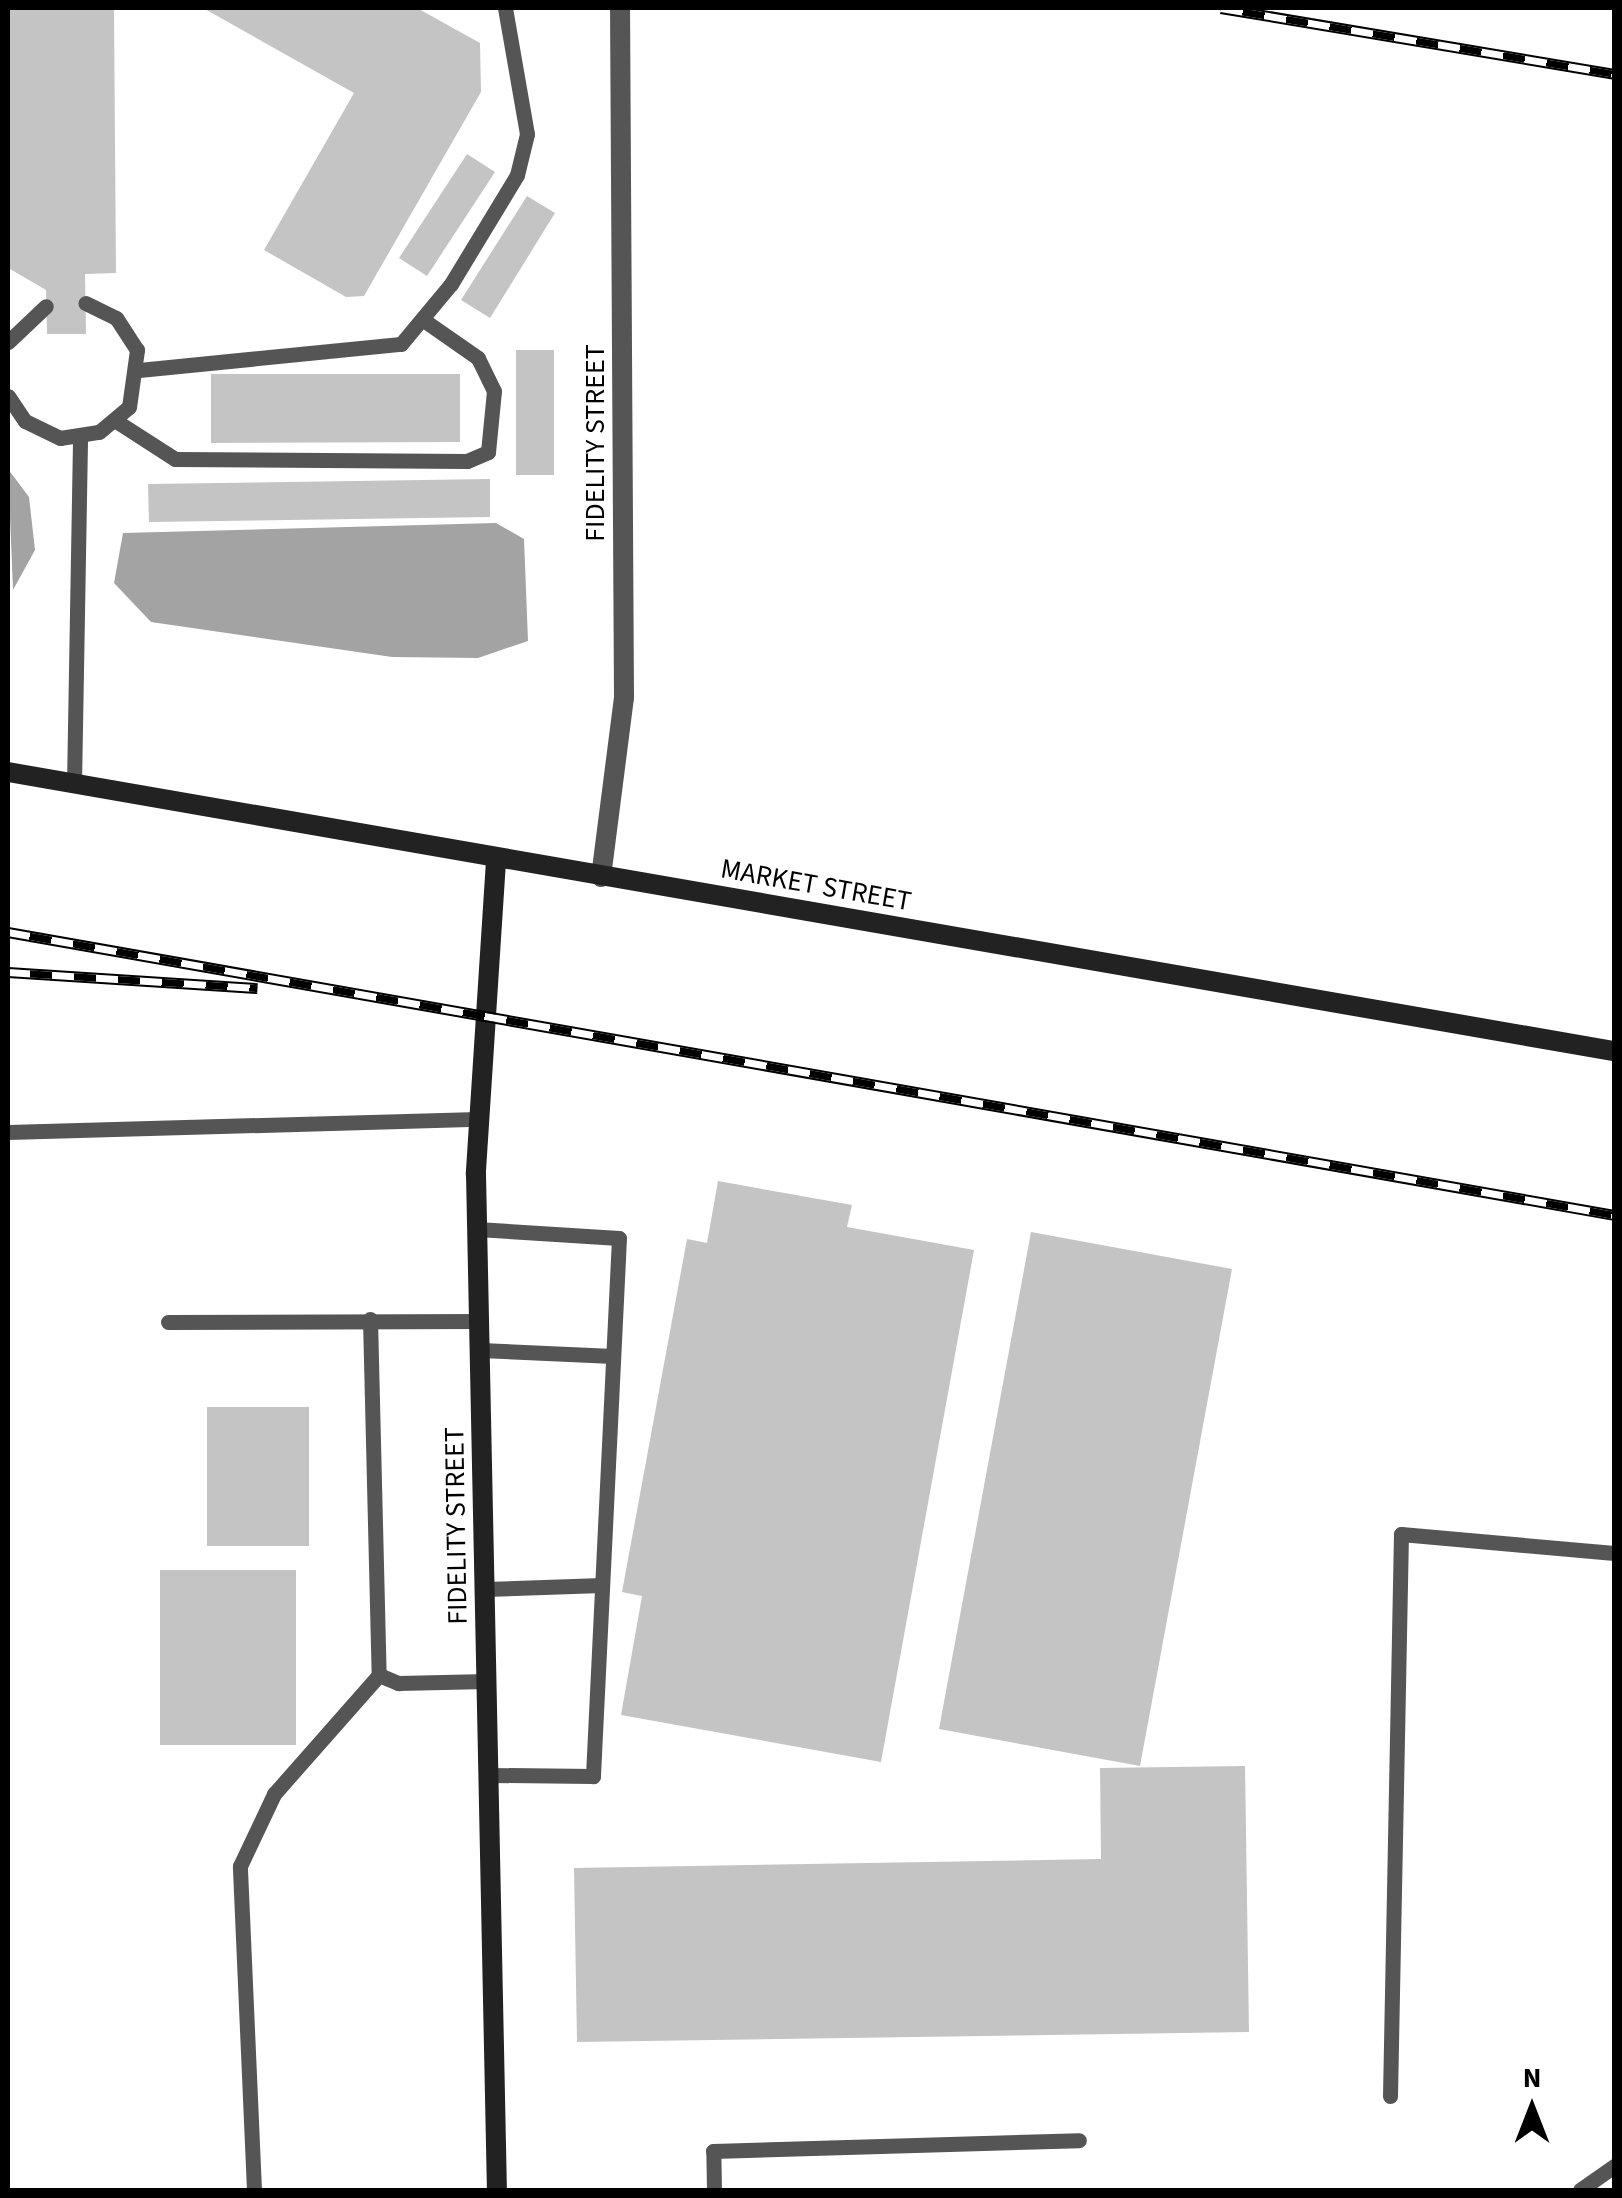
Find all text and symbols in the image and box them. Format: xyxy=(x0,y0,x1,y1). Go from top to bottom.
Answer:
street label: FIDELITY STREET xyxy=(578,344,612,542)
street label: MARKET STREET xyxy=(718,852,914,918)
street label: FIDELITY STREET xyxy=(437,1427,475,1625)
north arrow xyxy=(1482,2058,1582,2158)
text: N xyxy=(1523,2058,1541,2098)

